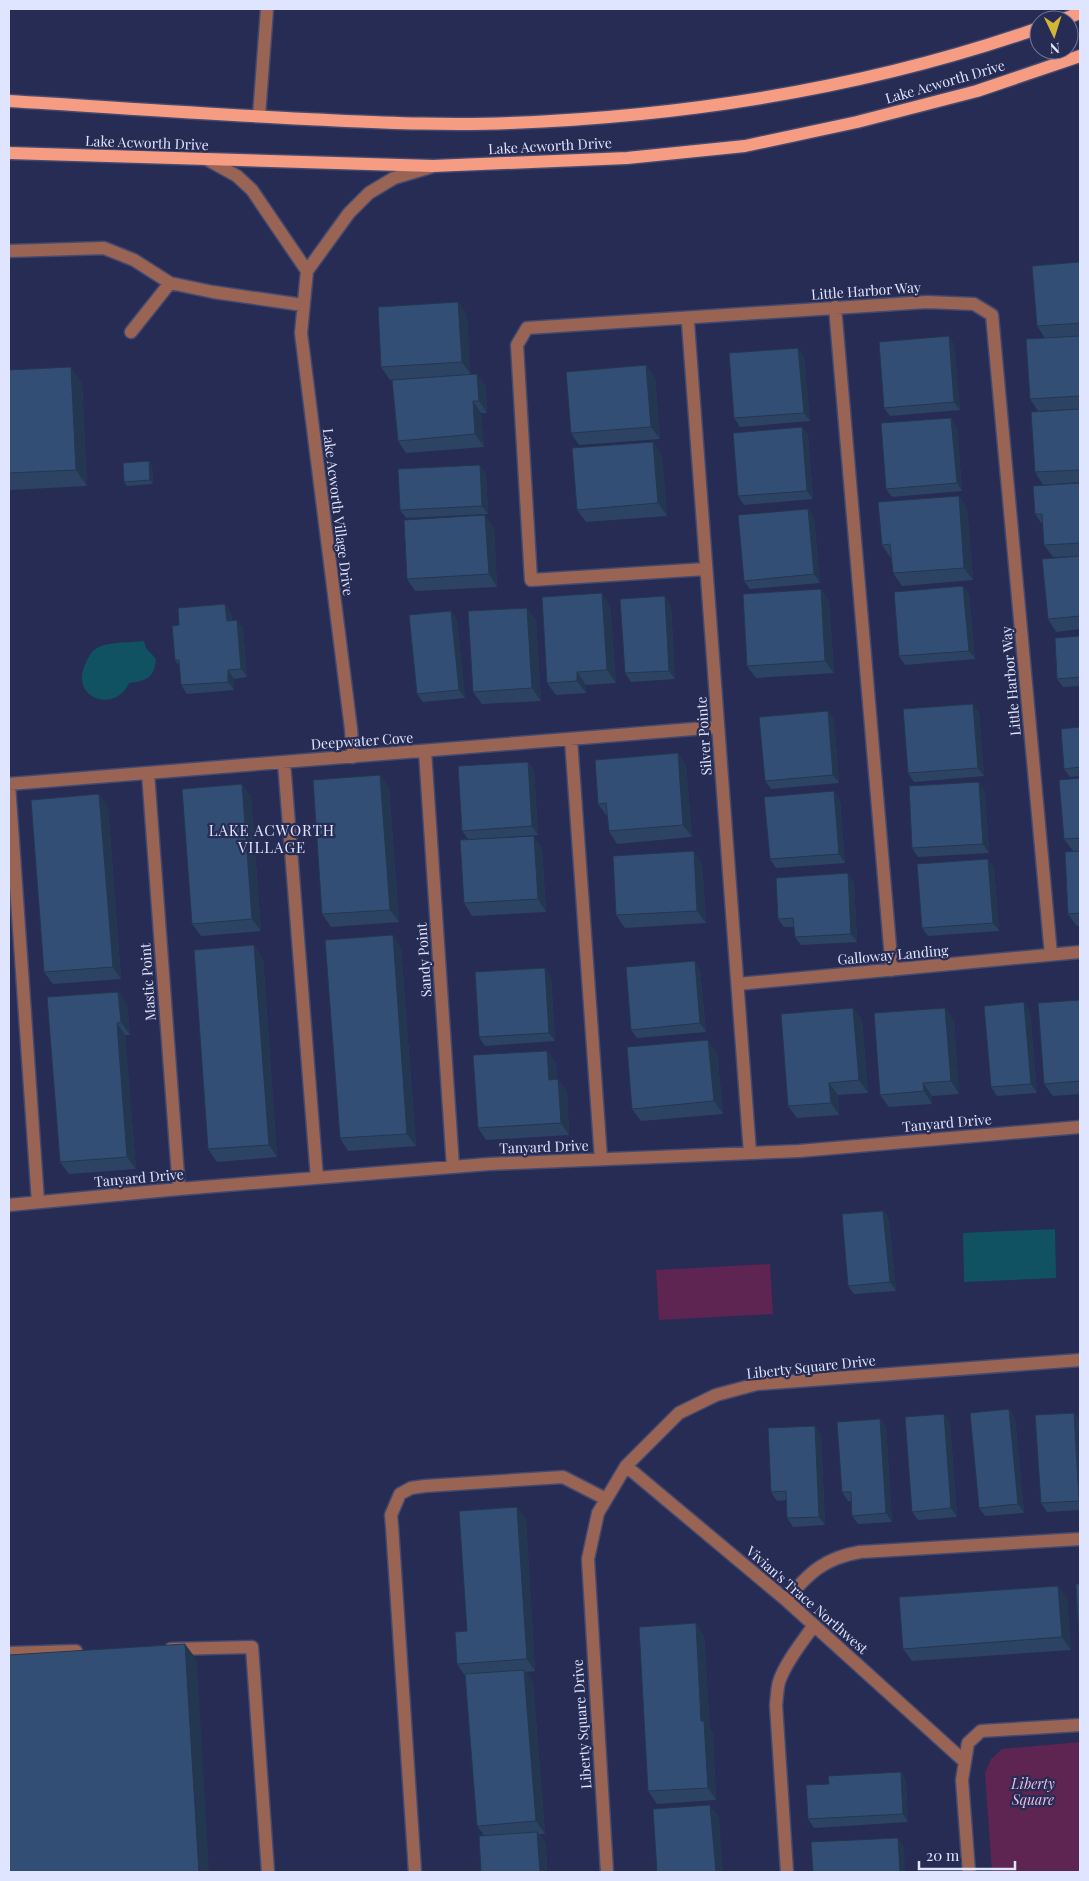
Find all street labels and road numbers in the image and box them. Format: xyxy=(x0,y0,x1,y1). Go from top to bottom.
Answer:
street label: Lake Acworth Drive xyxy=(883,55,1007,108)
street label: Lake Acworth Drive xyxy=(85,131,209,154)
street label: Lake Acworth Drive xyxy=(488,133,612,158)
street label: Little Harbor Way xyxy=(810,277,921,304)
street label: Lake Acworth Village Drive xyxy=(319,427,358,597)
street label: Little Harbor Way xyxy=(996,625,1025,737)
street label: Silver Pointe xyxy=(691,696,716,776)
street label: Deepwater Cove xyxy=(310,727,414,754)
street label: Sandy Point xyxy=(411,921,436,998)
street label: Galloway Landing xyxy=(837,940,950,969)
street label: Mastic Point xyxy=(135,942,160,1022)
street label: Tanyard Drive xyxy=(902,1109,992,1136)
street label: Tanyard Drive xyxy=(499,1135,589,1158)
street label: Tanyard Drive xyxy=(94,1164,184,1191)
street label: Liberty Square Drive xyxy=(745,1350,877,1383)
street label: Vivian's Trace Northwest xyxy=(742,1541,873,1658)
street label: Liberty Square Drive xyxy=(567,1659,596,1790)

